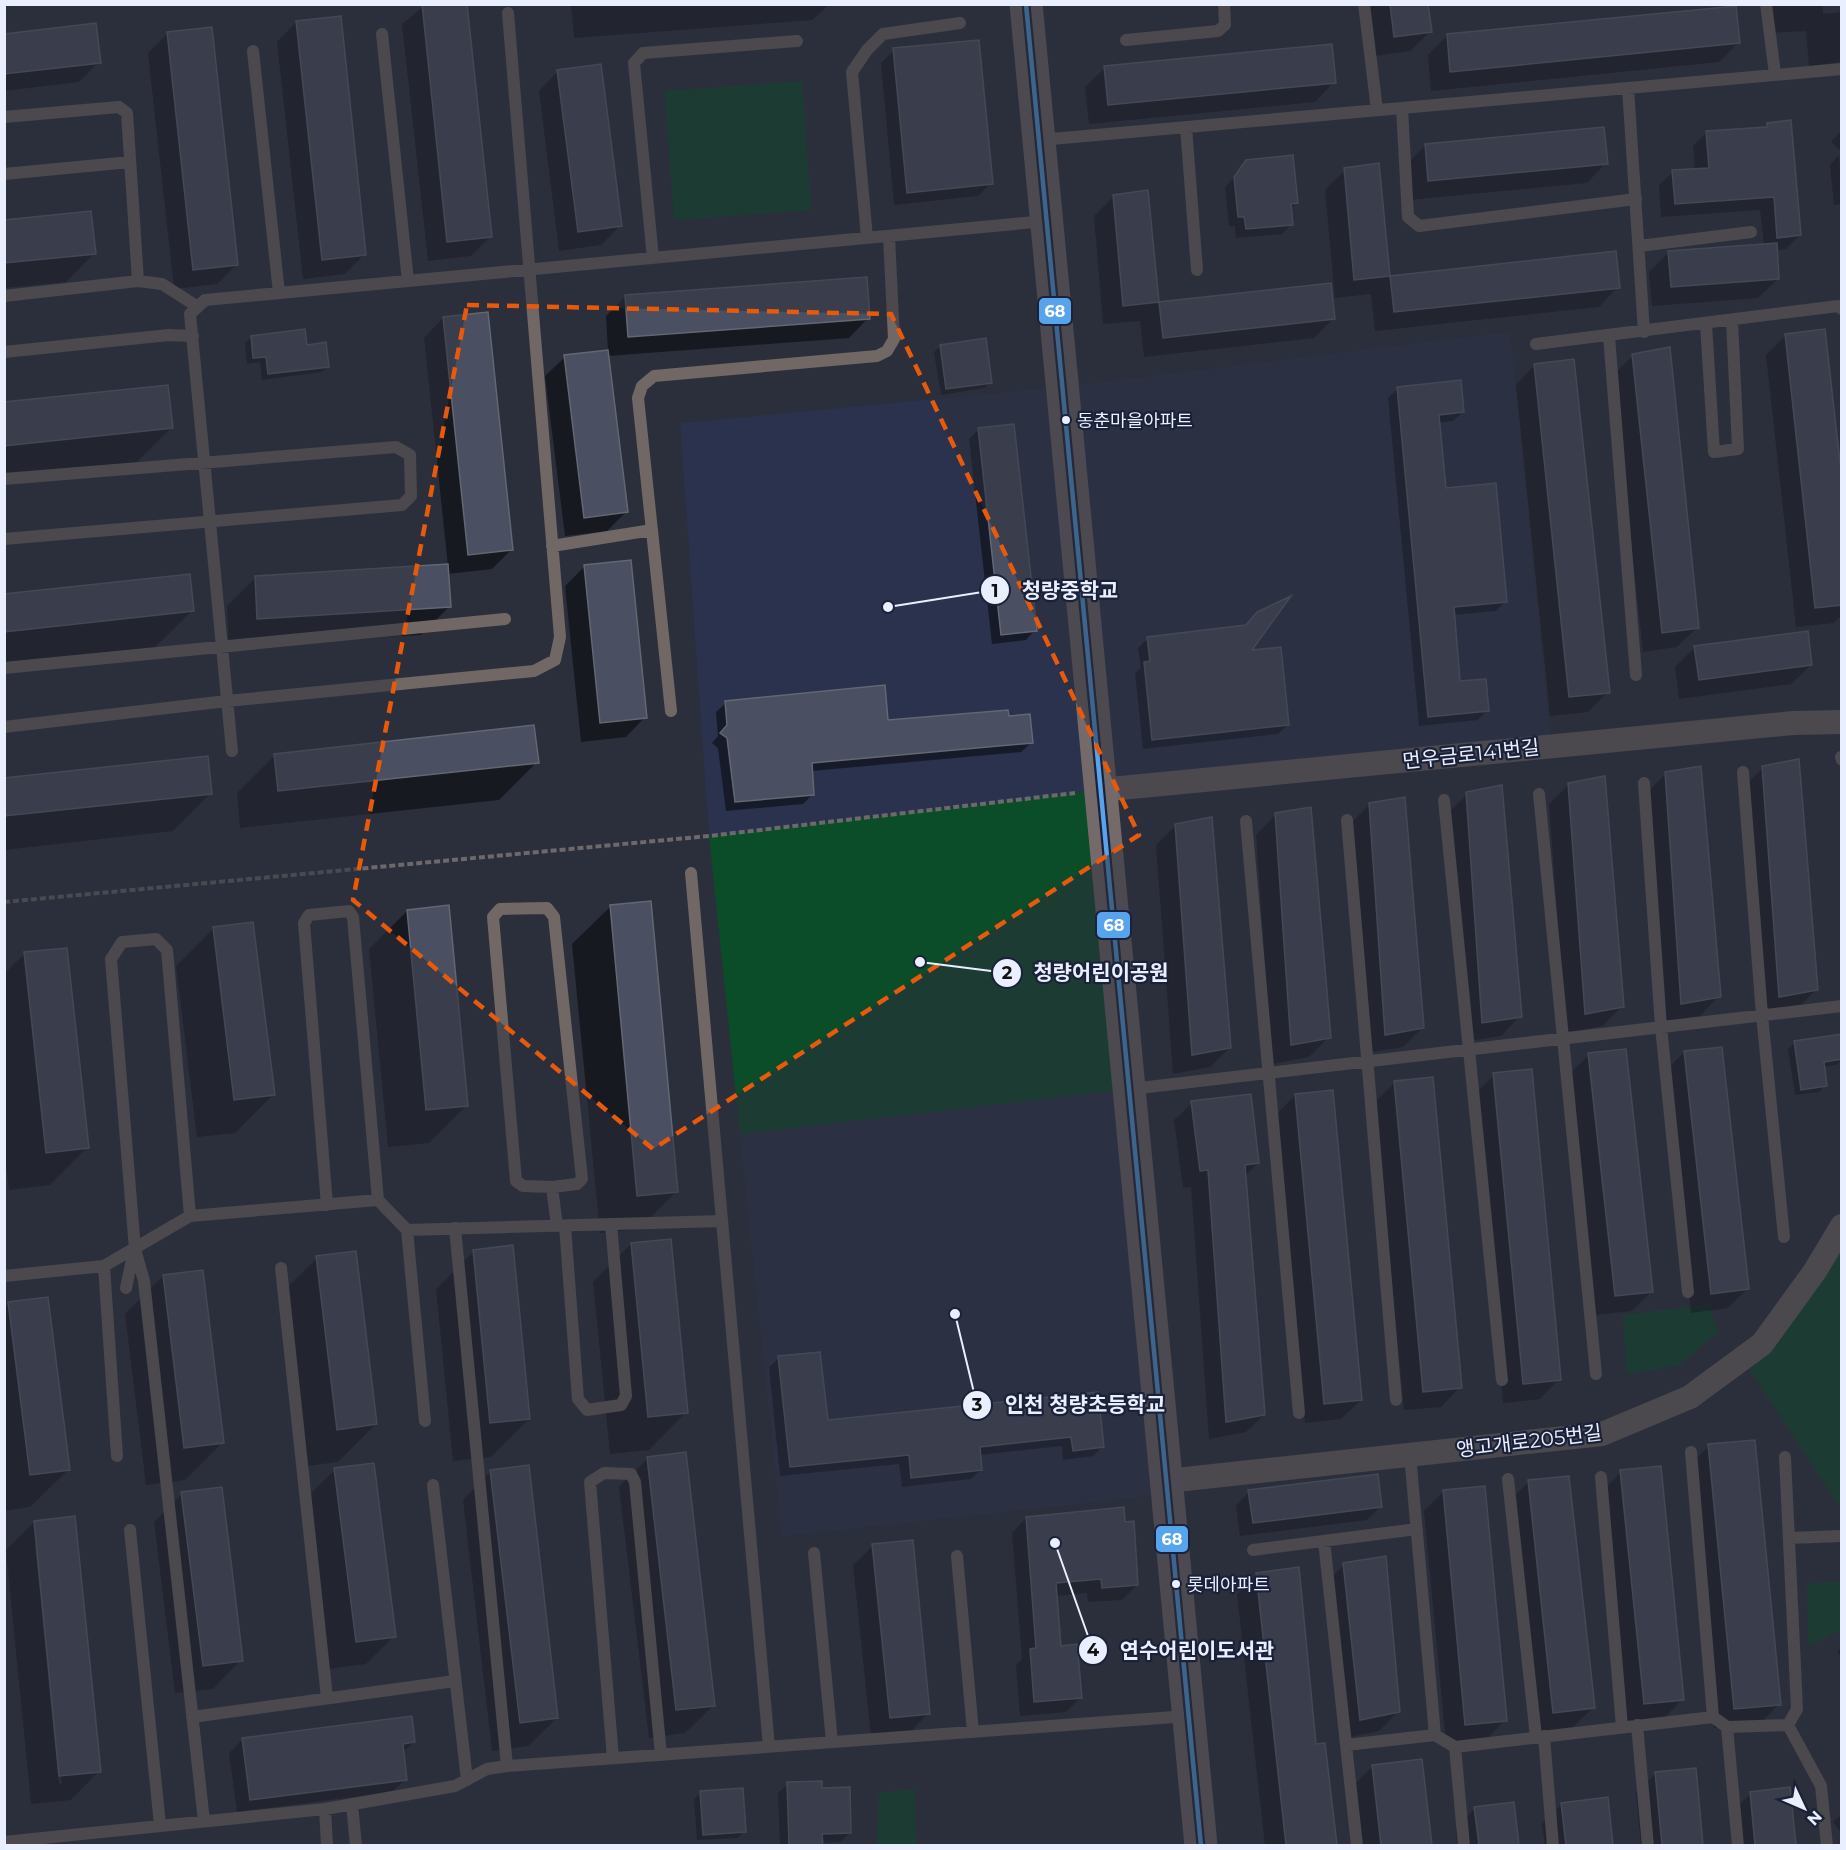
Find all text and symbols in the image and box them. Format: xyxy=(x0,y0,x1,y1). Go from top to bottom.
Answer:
line badge: 68 xyxy=(1038,297,1072,325)
text: 68 xyxy=(1045,302,1065,321)
place label: 동춘마을아파트 xyxy=(1077,410,1193,432)
marker: 동춘마을아파트 xyxy=(1060,414,1072,426)
callout: 청량중학교 xyxy=(980,571,1130,610)
text: 청량중학교 xyxy=(1022,578,1118,603)
text: 1 xyxy=(991,580,999,602)
street label: 먼우금로141번길 xyxy=(1401,735,1541,773)
line badge: 68 xyxy=(1096,911,1131,939)
text: 68 xyxy=(1104,916,1124,935)
callout: 청량어린이공원 xyxy=(992,953,1181,992)
text: 청량어린이공원 xyxy=(1033,960,1169,985)
text: 2 xyxy=(1002,962,1013,984)
callout: 인천 청량초등학교 xyxy=(962,1386,1177,1425)
text: 인천 청량초등학교 xyxy=(1005,1392,1165,1417)
text: 3 xyxy=(971,1394,983,1416)
street label: 앵고개로205번길 xyxy=(1455,1420,1603,1462)
line badge: 68 xyxy=(1155,1525,1189,1553)
text: 68 xyxy=(1162,1530,1182,1549)
place label: 롯데아파트 xyxy=(1187,1574,1270,1596)
marker: 롯데아파트 xyxy=(1170,1578,1182,1590)
callout: 연수어린이도서관 xyxy=(1078,1631,1286,1670)
text: 연수어린이도서관 xyxy=(1120,1638,1274,1663)
text: 4 xyxy=(1087,1639,1100,1661)
north arrow xyxy=(1774,1778,1834,1838)
text: N xyxy=(1803,1807,1826,1829)

